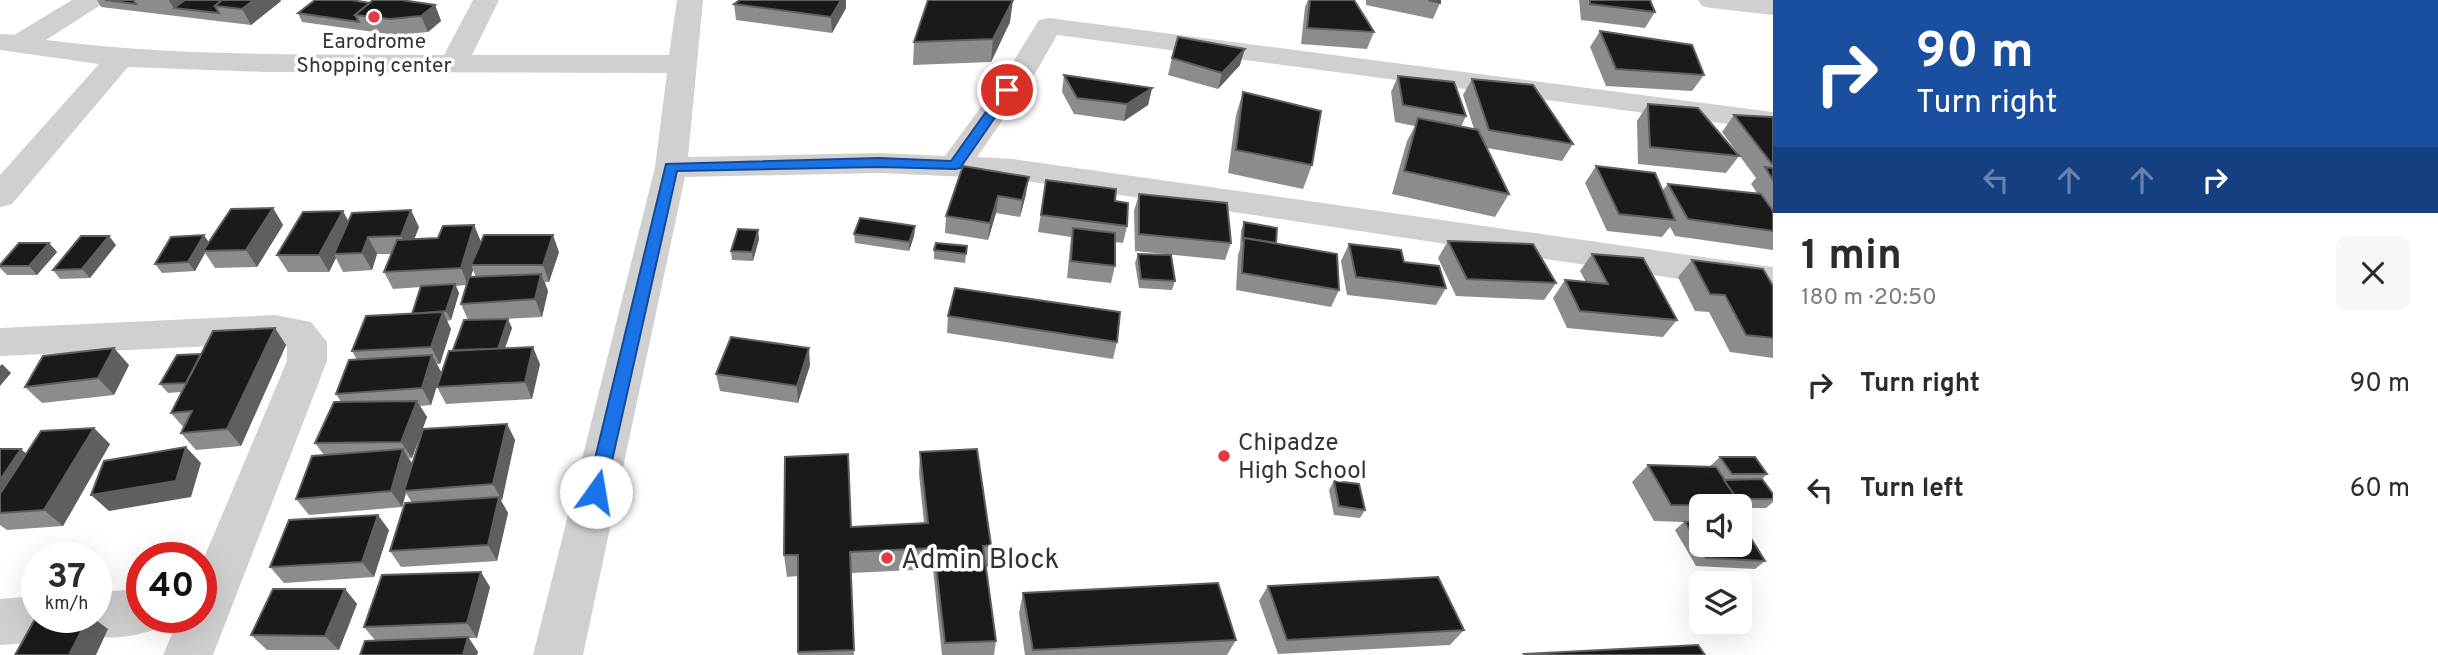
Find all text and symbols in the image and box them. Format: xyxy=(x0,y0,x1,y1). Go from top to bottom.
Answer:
marker: Earodrome Shopping center xyxy=(366,9,382,25)
text: 90 m xyxy=(1916,23,2034,85)
icon: right xyxy=(1801,28,1892,119)
place label: Earodrome Shopping center xyxy=(296,29,452,80)
pin xyxy=(977,60,1037,120)
icon: arrive xyxy=(988,71,1026,109)
text: Turn right xyxy=(1916,84,2058,124)
icon: left xyxy=(1977,161,2015,199)
icon: ahead xyxy=(2050,161,2088,199)
icon: ahead xyxy=(2123,161,2161,199)
icon: right xyxy=(2196,161,2234,199)
text: 1 min xyxy=(1801,231,1902,284)
button: close xyxy=(2336,236,2410,310)
text: 180 m · 20:50 xyxy=(1801,284,1937,313)
icon: right xyxy=(1801,366,1839,404)
text: Turn right xyxy=(1860,368,1980,401)
text: 90 m xyxy=(2350,368,2410,401)
place label: Chipadze High School xyxy=(1238,429,1367,487)
marker: Chipadze High School xyxy=(1216,448,1232,464)
position arrow xyxy=(559,455,633,529)
icon: left xyxy=(1801,471,1839,509)
text: Turn left xyxy=(1860,473,1964,506)
text: 60 m xyxy=(2350,473,2410,506)
map controls xyxy=(1689,494,1752,634)
button: sound xyxy=(1689,494,1752,557)
speed limit sign: 40 xyxy=(126,542,217,633)
place label: Admin Block xyxy=(901,543,1059,579)
marker: Admin Block xyxy=(879,550,895,566)
text: 37 xyxy=(47,556,86,600)
button: layers xyxy=(1689,571,1752,634)
text: km/h xyxy=(45,593,88,616)

